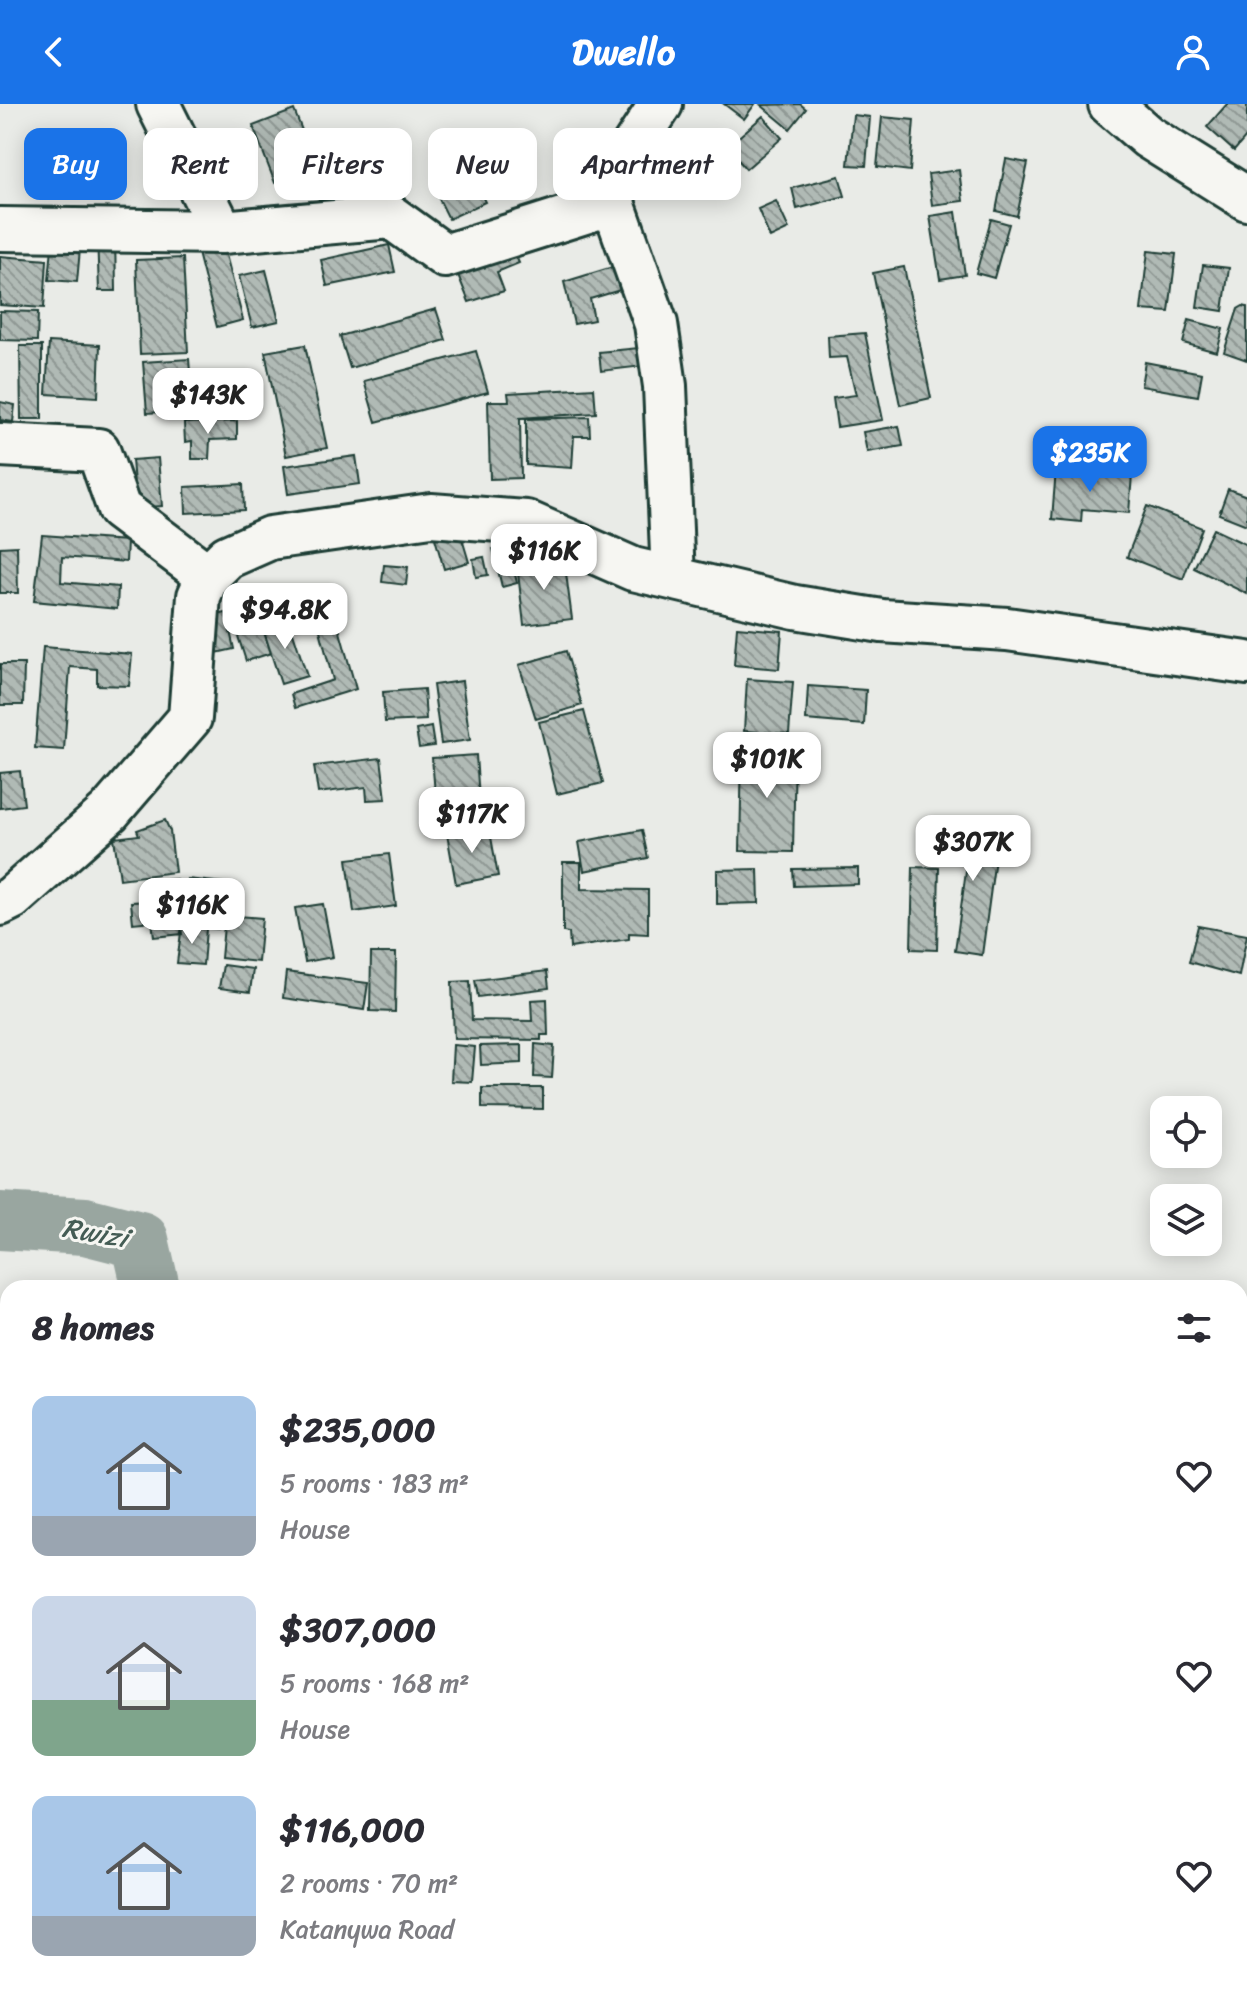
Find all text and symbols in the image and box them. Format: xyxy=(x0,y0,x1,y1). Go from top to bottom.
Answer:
text: Dwello xyxy=(572,20,675,84)
icon: back xyxy=(32,30,76,74)
icon: person xyxy=(1171,30,1215,74)
chip: Buy xyxy=(24,128,127,200)
chip: Rent xyxy=(143,128,258,200)
chip: Filters xyxy=(274,128,412,200)
chip: New xyxy=(428,128,537,200)
chip: Apartment xyxy=(553,128,741,200)
pin: $143K xyxy=(152,368,264,436)
text: $143K xyxy=(171,371,245,417)
pin: $235K xyxy=(1034,426,1146,494)
text: $235K xyxy=(1051,429,1129,475)
pin: $116K xyxy=(488,524,600,592)
text: $116K xyxy=(509,527,579,573)
pin: $94.8K xyxy=(220,583,350,651)
text: $94.8K xyxy=(240,586,330,632)
pin: $101K xyxy=(711,732,823,800)
text: $101K xyxy=(731,735,803,781)
pin: $117K xyxy=(416,787,528,855)
text: $117K xyxy=(437,790,507,836)
pin: $307K xyxy=(917,815,1029,883)
text: $307K xyxy=(934,818,1012,864)
pin: $116K xyxy=(136,878,248,946)
text: $116K xyxy=(157,881,227,927)
map controls xyxy=(1150,1096,1222,1256)
button: locate xyxy=(1150,1096,1222,1168)
button: layers xyxy=(1150,1184,1222,1256)
water label: Rwizi xyxy=(59,1203,136,1263)
text: 8 homes xyxy=(32,1298,154,1358)
icon: filters xyxy=(1172,1306,1216,1350)
text: $235,000 xyxy=(280,1400,436,1460)
icon: home xyxy=(96,1428,192,1524)
icon: heart xyxy=(1172,1454,1216,1498)
text: 5 rooms · 183 m² xyxy=(280,1460,469,1506)
text: House xyxy=(280,1506,350,1552)
text: $307,000 xyxy=(280,1600,436,1660)
icon: home xyxy=(96,1628,192,1724)
icon: heart xyxy=(1172,1654,1216,1698)
text: 5 rooms · 168 m² xyxy=(280,1660,469,1706)
text: House xyxy=(280,1706,350,1752)
text: $116,000 xyxy=(280,1800,425,1860)
icon: home xyxy=(96,1828,192,1924)
icon: heart xyxy=(1172,1854,1216,1898)
text: 2 rooms · 70 m² xyxy=(280,1860,458,1906)
text: Katanywa Road xyxy=(280,1906,454,1952)

